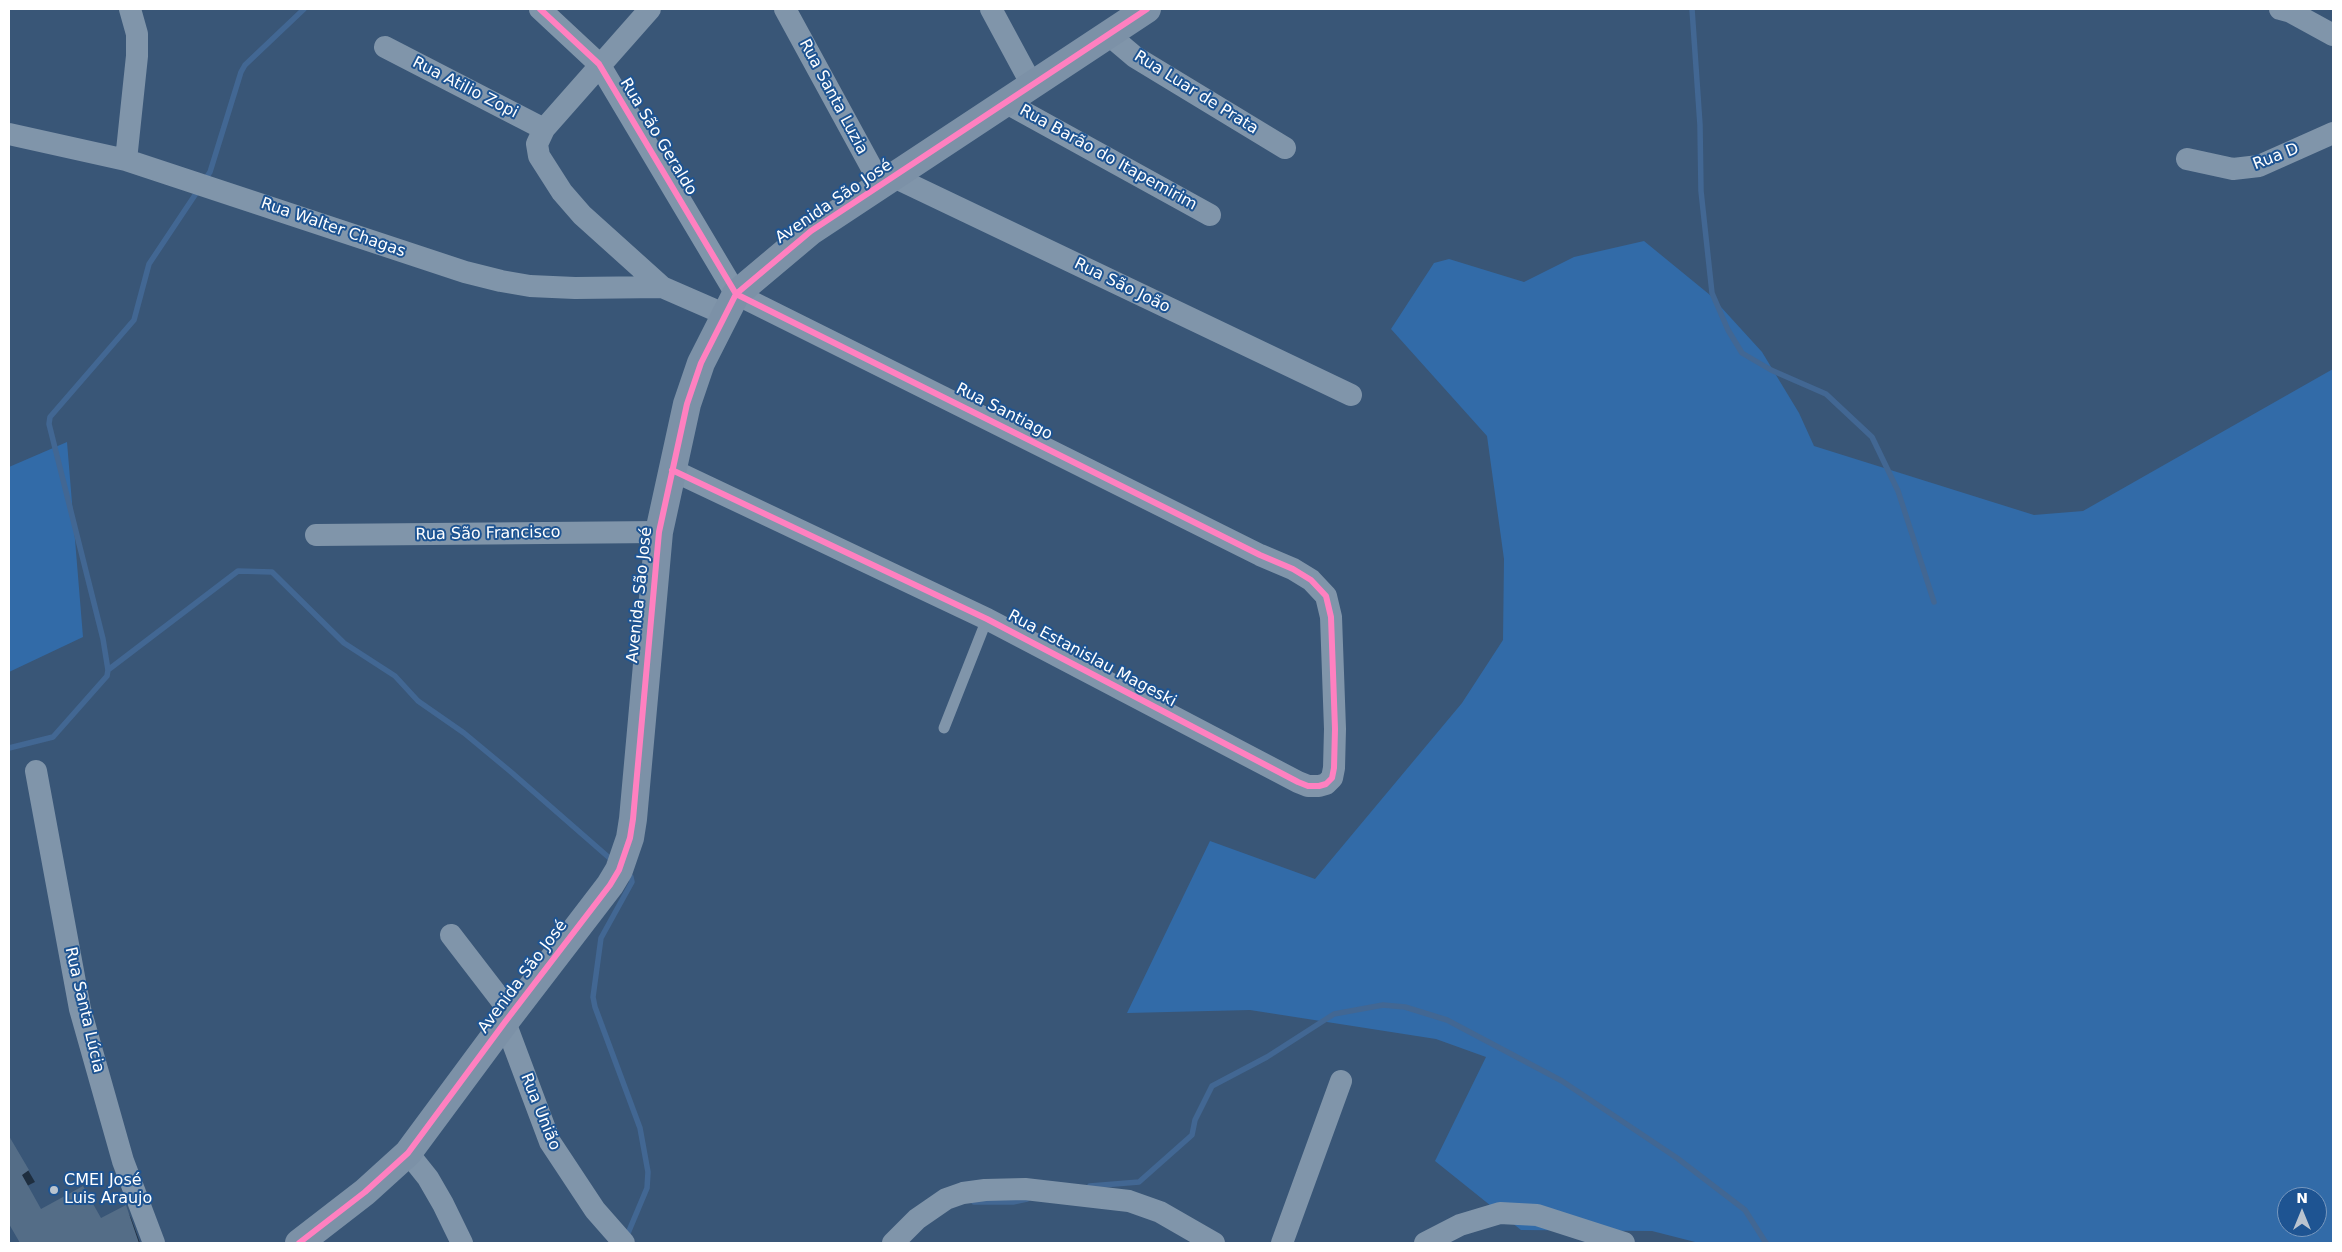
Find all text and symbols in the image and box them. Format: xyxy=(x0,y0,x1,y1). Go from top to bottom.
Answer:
street label: Rua Santa Luzia xyxy=(794,36,872,158)
street label: Rua Luar de Prata xyxy=(1130,47,1262,139)
street label: Rua Atilio Zopi xyxy=(409,53,521,123)
street label: Rua São Geraldo xyxy=(615,75,701,199)
street label: Rua Barão do Itapemirim xyxy=(1016,101,1200,215)
street label: Rua D xyxy=(2250,139,2302,175)
street label: Avenida São José xyxy=(772,156,896,248)
street label: Rua Walter Chagas xyxy=(258,194,408,262)
street label: Rua São João xyxy=(1071,254,1173,318)
street label: Rua Santiago xyxy=(952,379,1056,445)
street label: Rua São Francisco xyxy=(415,523,561,545)
street label: Avenida São José xyxy=(623,526,657,664)
street label: Rua Estanislau Mageski xyxy=(1004,606,1180,712)
street label: Avenida São José xyxy=(474,917,572,1037)
street label: Rua Santa Lúcia xyxy=(60,945,108,1075)
street label: Rua União xyxy=(516,1071,564,1153)
place label: CMEI José Luis Araujo xyxy=(64,1171,152,1209)
marker: CMEI José Luis Araujo xyxy=(48,1184,60,1196)
north arrow xyxy=(2277,1187,2327,1237)
text: N xyxy=(2296,1190,2308,1206)

